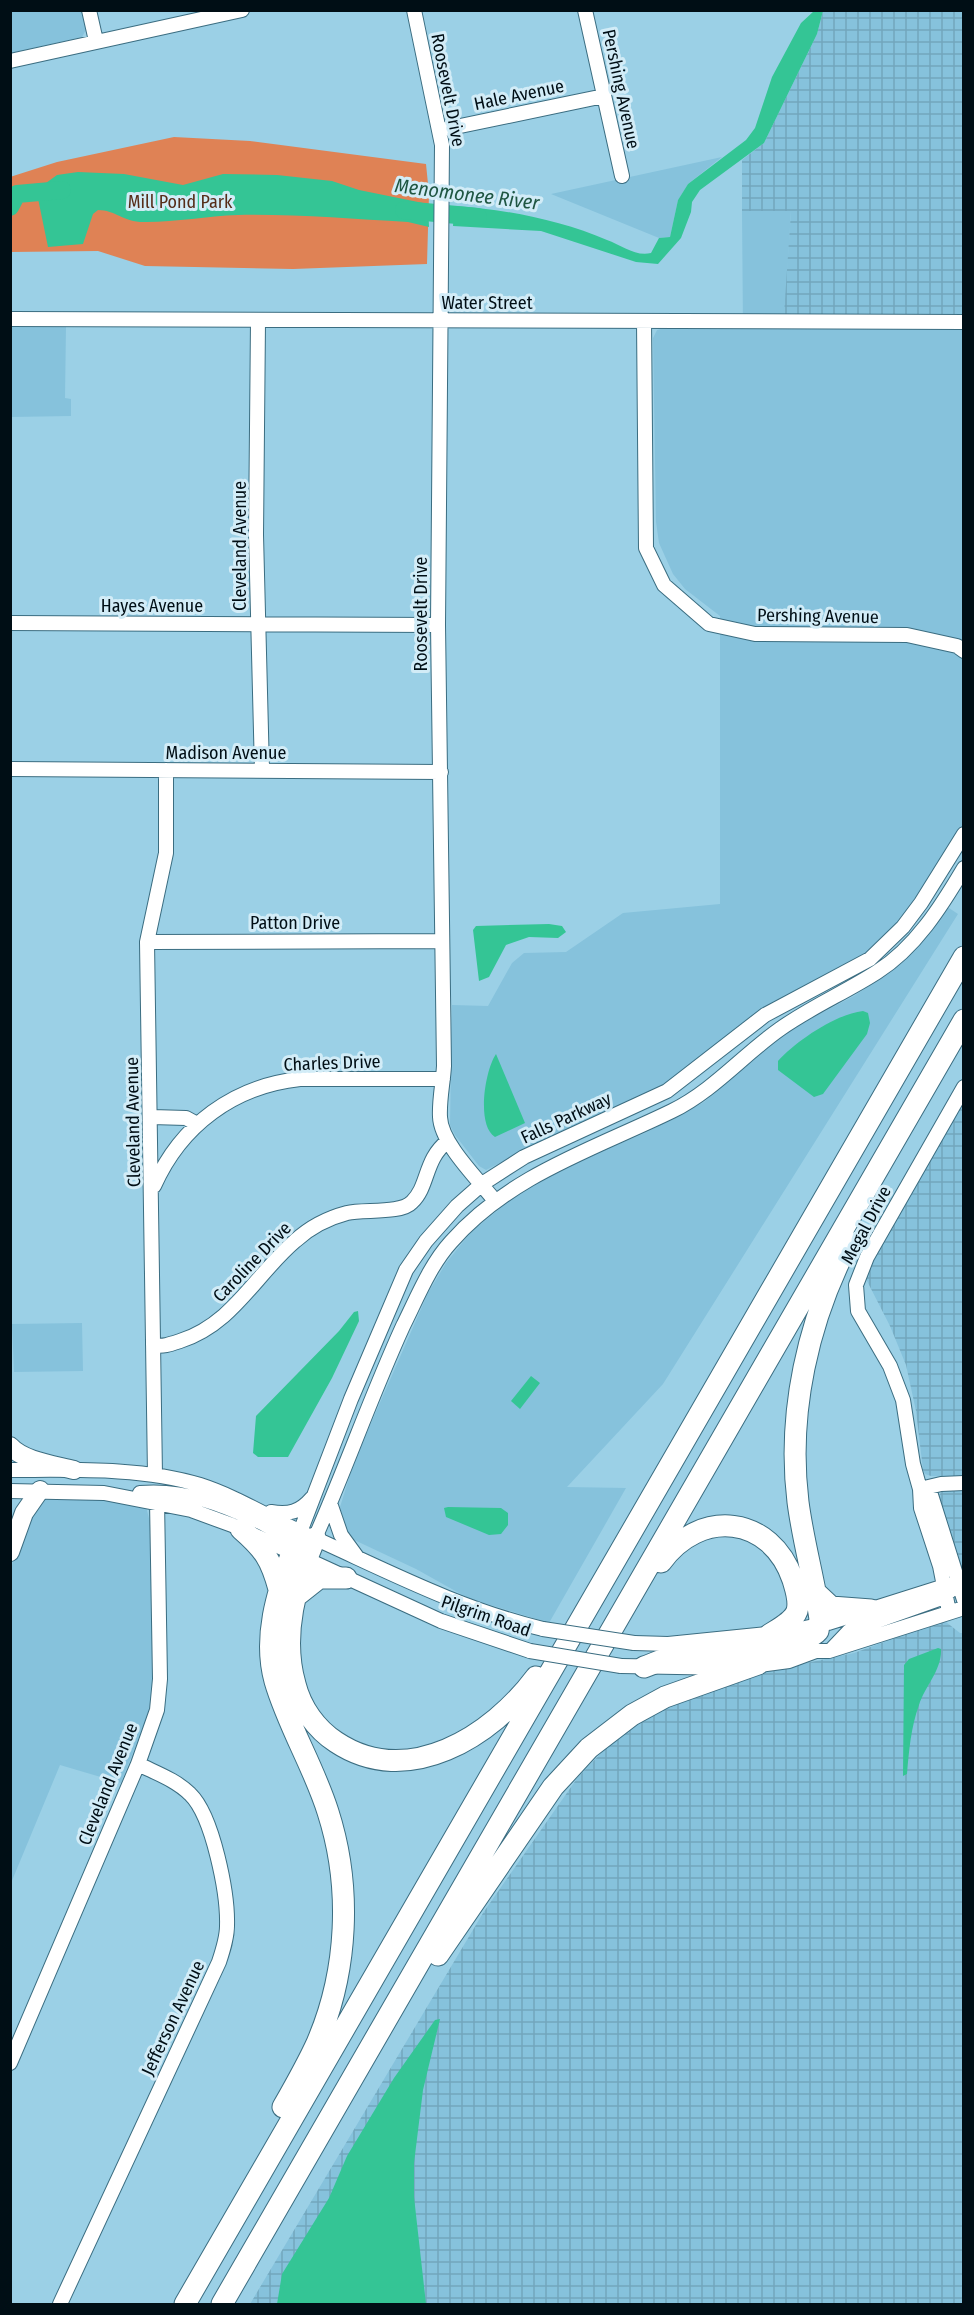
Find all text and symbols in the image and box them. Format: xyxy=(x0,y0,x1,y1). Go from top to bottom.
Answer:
street label: Pershing Avenue xyxy=(598,27,644,151)
street label: Roosevelt Drive xyxy=(426,32,470,149)
street label: Hale Avenue xyxy=(472,75,566,115)
water label: Menomonee River xyxy=(393,173,542,215)
park label: Mill Pond Park xyxy=(128,191,233,213)
street label: Water Street xyxy=(441,292,533,314)
street label: Cleveland Avenue xyxy=(229,481,251,611)
street label: Roosevelt Drive xyxy=(410,557,432,671)
street label: Hayes Avenue xyxy=(101,595,203,617)
street label: Pershing Avenue xyxy=(757,604,879,628)
street label: Madison Avenue xyxy=(166,742,286,764)
street label: Patton Drive xyxy=(250,912,340,934)
street label: Charles Drive xyxy=(283,1050,381,1076)
street label: Cleveland Avenue xyxy=(121,1057,145,1187)
street label: Falls Parkway xyxy=(517,1088,615,1148)
street label: Megal Drive xyxy=(836,1182,896,1268)
street label: Caroline Drive xyxy=(208,1217,296,1307)
street label: Pilgrim Road xyxy=(438,1590,534,1642)
street label: Cleveland Avenue xyxy=(73,1719,143,1848)
street label: Jefferson Avenue xyxy=(137,1957,209,2079)

